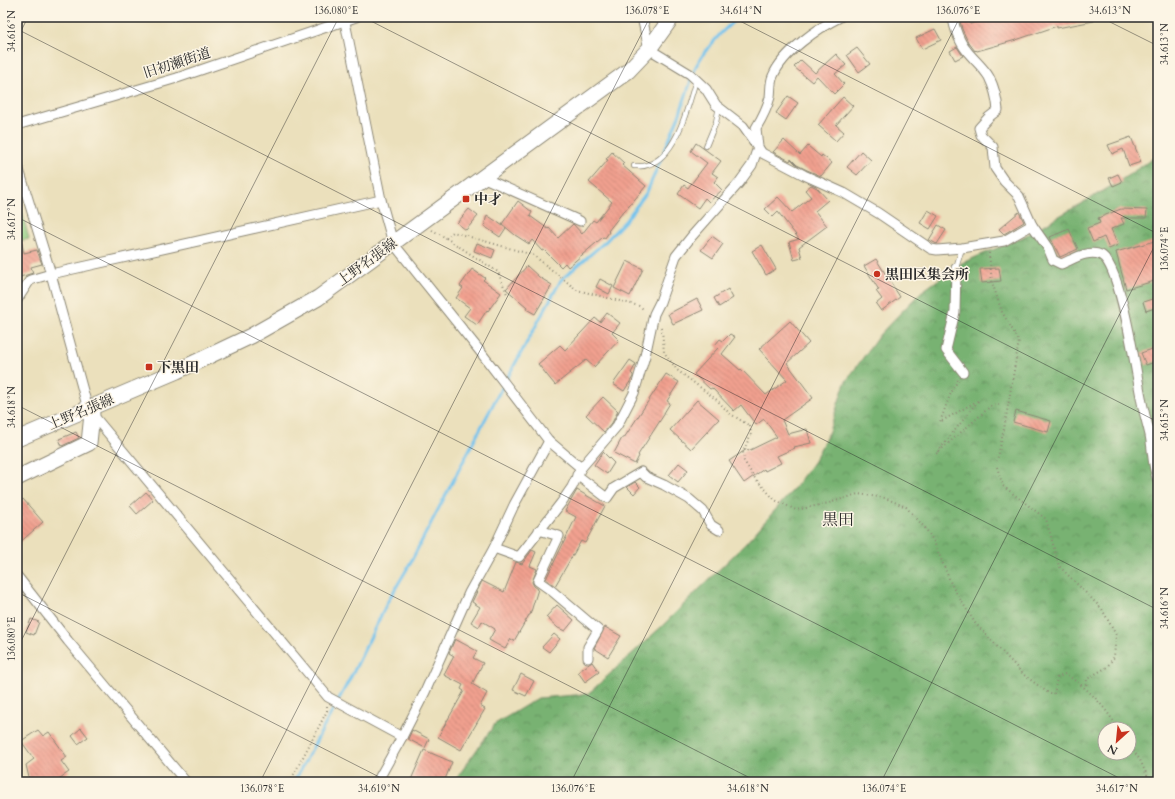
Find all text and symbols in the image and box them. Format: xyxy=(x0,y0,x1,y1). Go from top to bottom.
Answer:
text: 136.080°E xyxy=(314,4,358,18)
text: 136.078°E xyxy=(625,4,669,18)
text: 34.614°N xyxy=(720,4,762,18)
text: 136.076°E xyxy=(936,4,980,18)
text: 34.613°N xyxy=(1089,4,1131,18)
text: 34.616°N xyxy=(5,10,19,52)
text: 34.613°N xyxy=(1158,23,1172,65)
street label: 旧初瀬街道 xyxy=(141,43,213,83)
place label: 中才 xyxy=(474,190,502,209)
marker: 中才 xyxy=(461,194,471,204)
text: 34.617°N xyxy=(5,198,19,240)
text: 136.074°E xyxy=(1158,227,1172,271)
street label: 上野名張線 xyxy=(333,234,401,290)
place label: 黒田区集会所 xyxy=(885,265,969,284)
marker: 黒田区集会所 xyxy=(872,269,882,279)
place label: 下黒田 xyxy=(157,358,199,377)
marker: 下黒田 xyxy=(144,362,154,372)
text: 34.618°N xyxy=(5,386,19,428)
street label: 上野名張線 xyxy=(45,390,117,434)
text: 34.615°N xyxy=(1158,399,1172,441)
district label: 黒田 xyxy=(822,509,854,531)
text: 34.616°N xyxy=(1158,587,1172,629)
text: 136.080°E xyxy=(5,617,19,661)
north arrow xyxy=(1097,721,1137,761)
text: N xyxy=(1105,740,1120,758)
text: 136.078°E xyxy=(240,782,284,796)
text: 34.619°N xyxy=(358,782,400,796)
text: 136.076°E xyxy=(551,782,595,796)
text: 34.618°N xyxy=(727,782,769,796)
text: 136.074°E xyxy=(862,782,906,796)
text: 34.617°N xyxy=(1096,782,1138,796)

